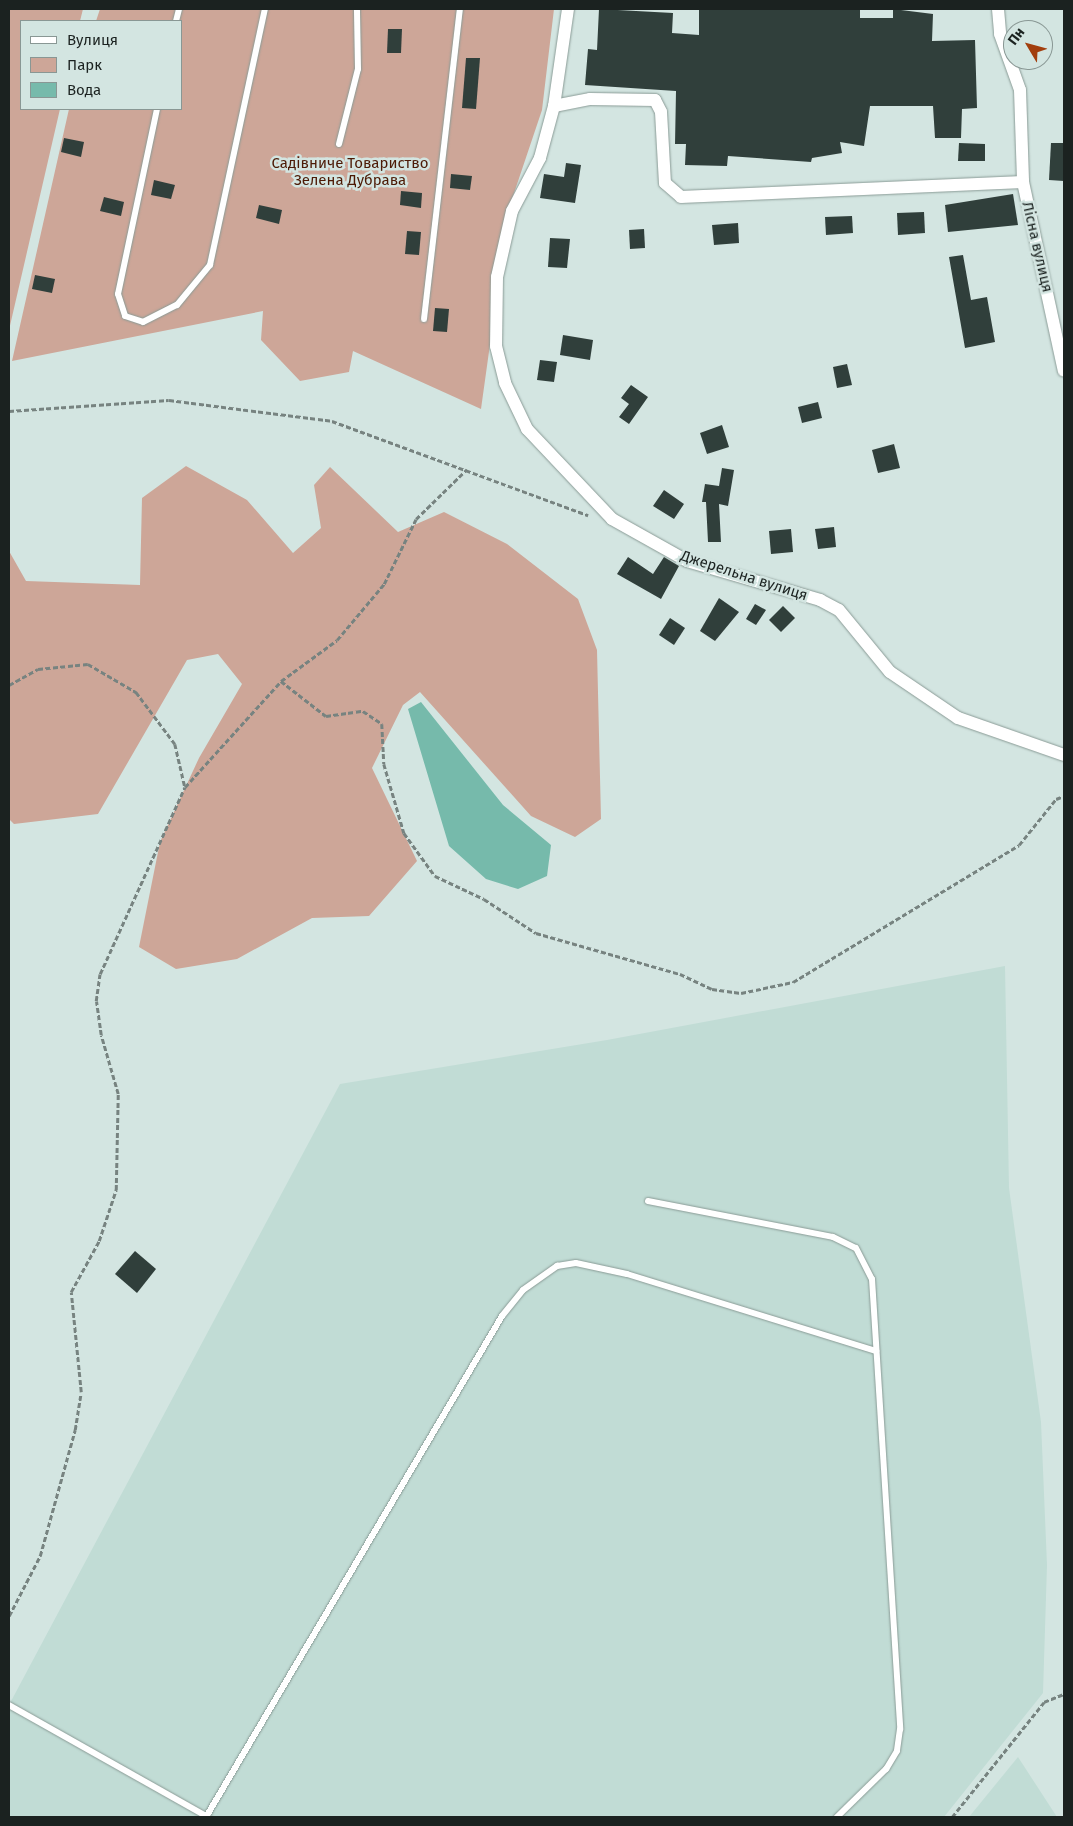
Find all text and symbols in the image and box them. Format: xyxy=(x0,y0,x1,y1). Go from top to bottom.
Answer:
legend xyxy=(20,20,182,110)
north arrow xyxy=(1003,20,1053,70)
text: Пн xyxy=(1004,24,1028,48)
text: Вулиця xyxy=(67,31,118,49)
text: Парк xyxy=(67,56,102,74)
text: Вода xyxy=(67,81,101,99)
park label: Садівниче Товариство Зелена Дубрава xyxy=(272,154,428,189)
street label: Лісна вулиця xyxy=(1018,200,1056,294)
street label: Джерельна вулиця xyxy=(678,547,810,605)

